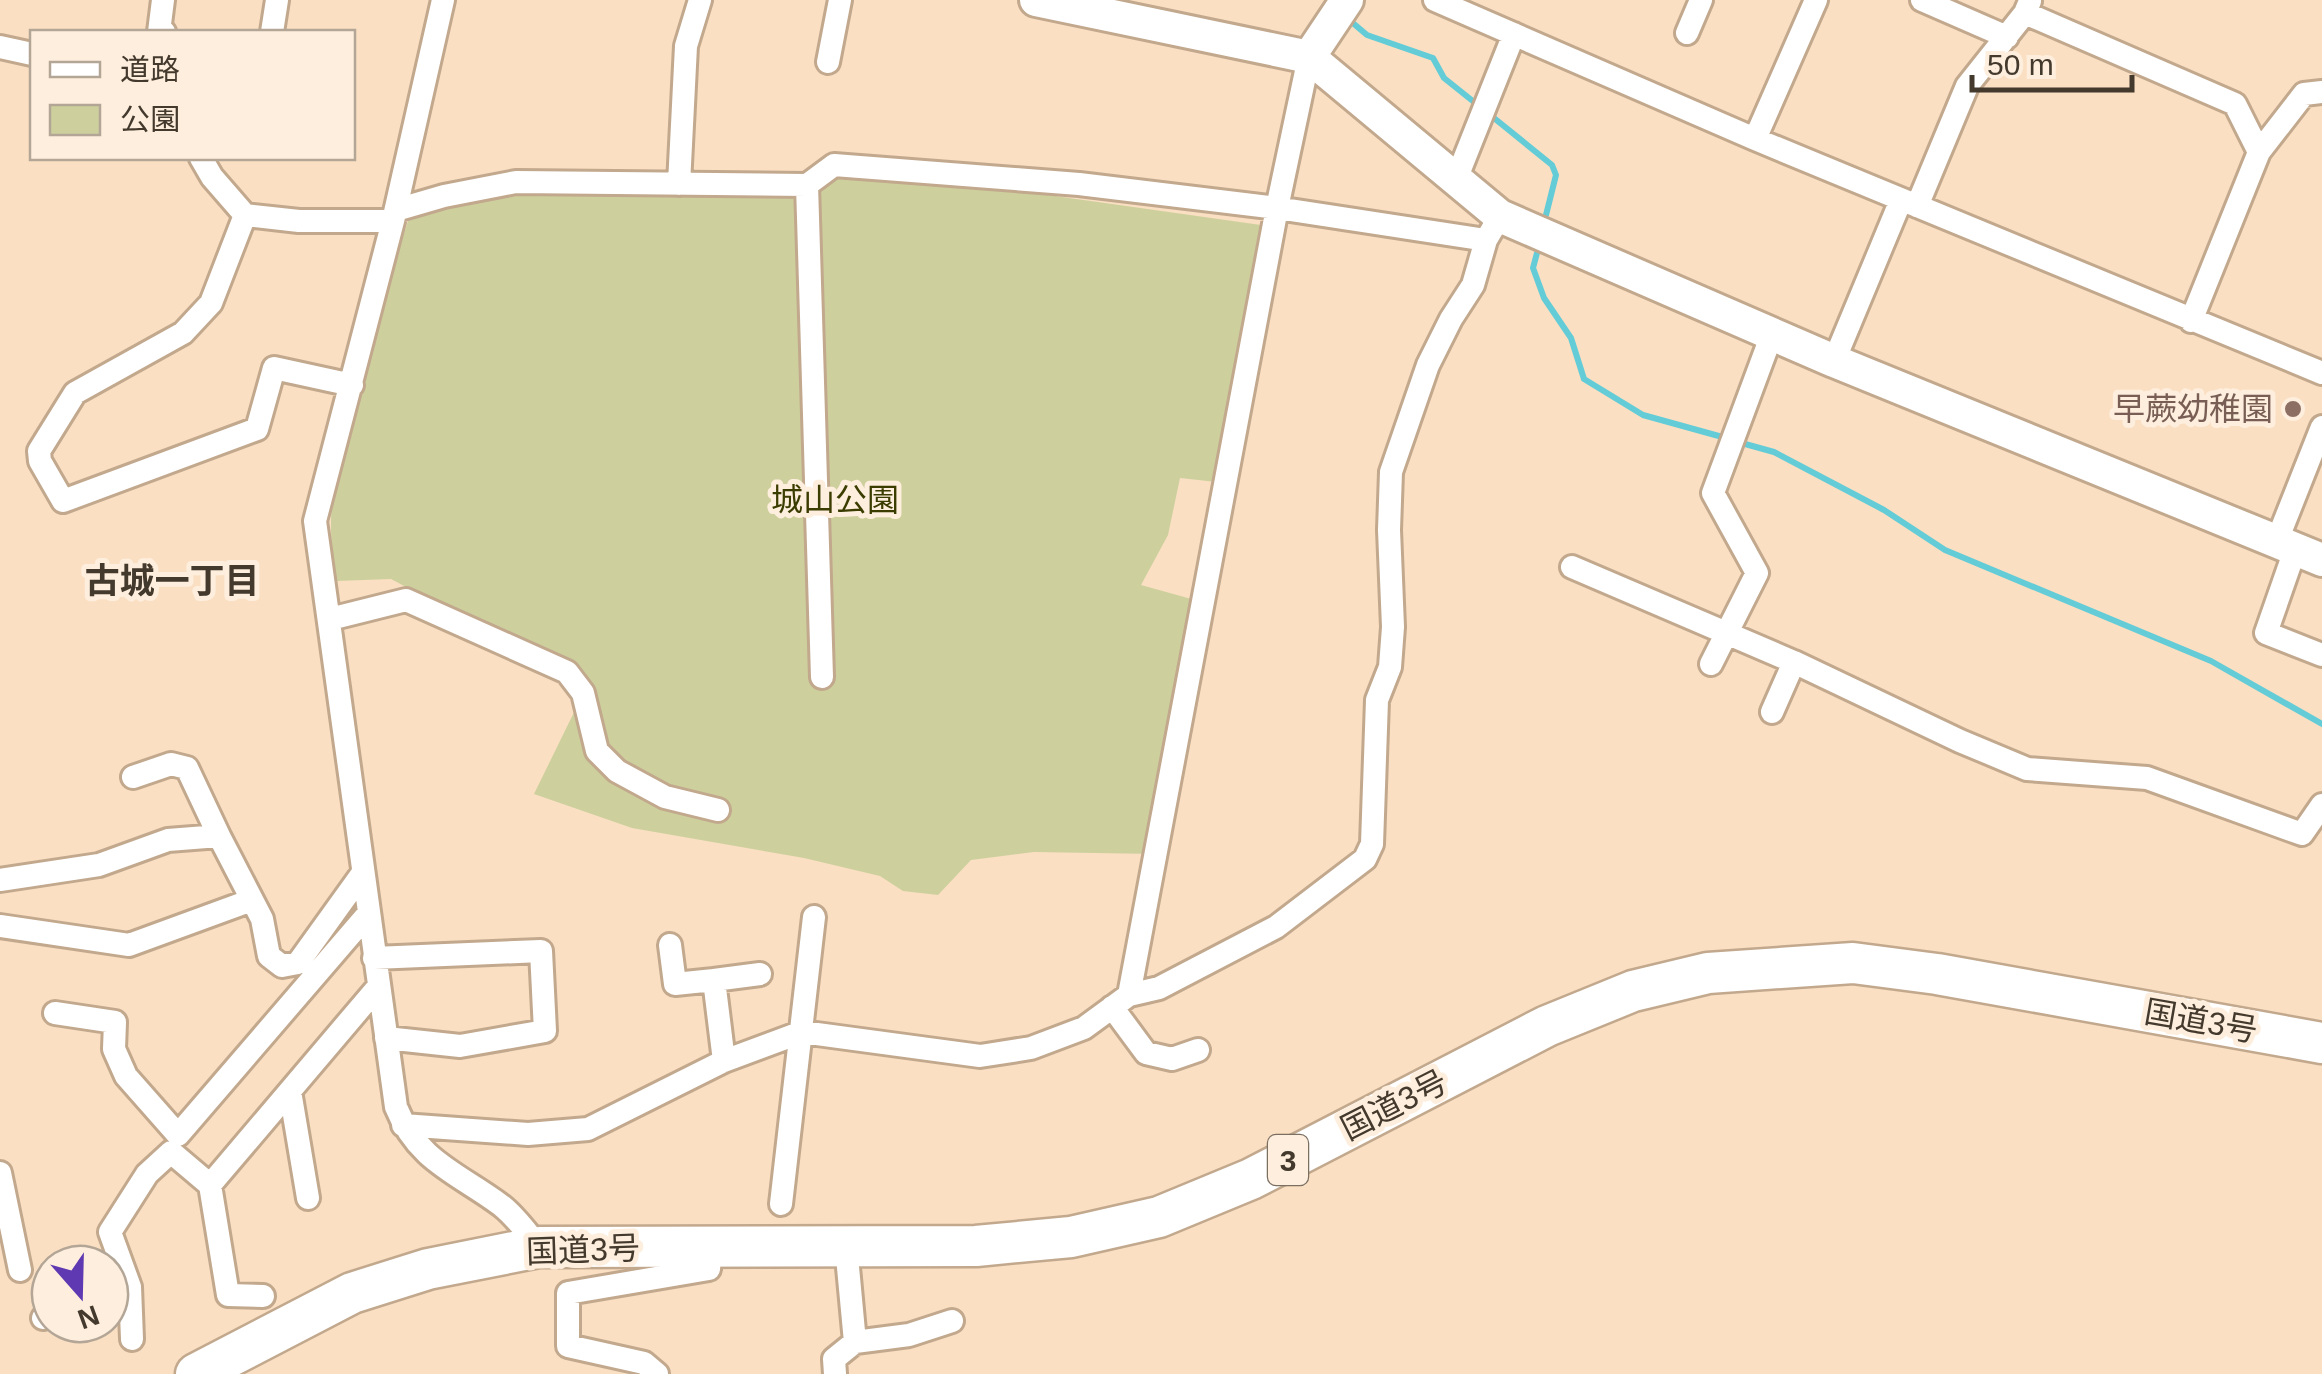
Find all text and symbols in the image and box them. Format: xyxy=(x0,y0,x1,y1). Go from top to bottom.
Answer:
legend xyxy=(30,30,355,160)
scale bar xyxy=(1972,30,2132,92)
text: 50 m xyxy=(1987,48,2054,81)
text: 道路 xyxy=(120,53,180,86)
text: 公園 xyxy=(120,103,180,136)
place label: 早蕨幼稚園 xyxy=(2113,391,2273,427)
marker: 早蕨幼稚園 xyxy=(2282,398,2304,420)
park label: 城山公園 xyxy=(771,482,899,518)
district label: 古城一丁目 xyxy=(84,561,260,600)
street label: 国道3号 xyxy=(2142,993,2260,1049)
street label: 国道3号 xyxy=(1335,1063,1453,1147)
road number: 3 xyxy=(1268,1135,1308,1185)
street label: 国道3号 xyxy=(526,1230,640,1270)
north arrow xyxy=(30,1244,130,1344)
text: N xyxy=(74,1299,103,1335)

